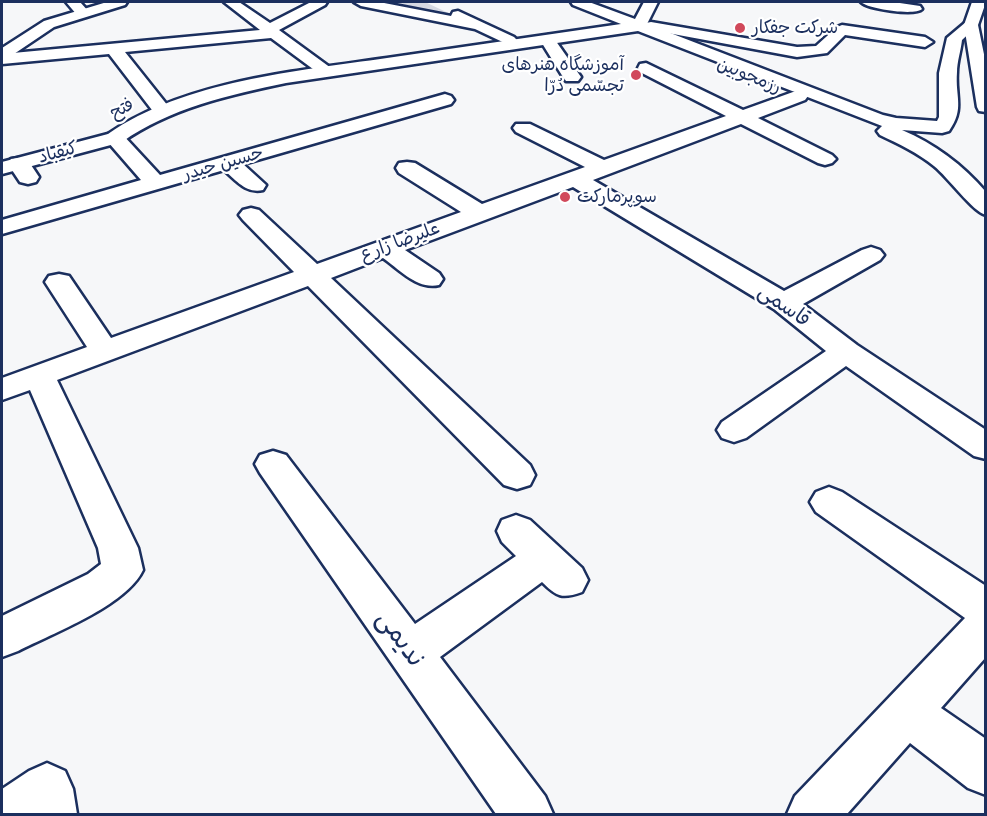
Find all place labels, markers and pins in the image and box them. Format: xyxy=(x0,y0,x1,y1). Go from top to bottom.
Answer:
place label: شرکت جفکار xyxy=(752,17,838,39)
marker: شرکت جفکار xyxy=(733,21,747,35)
place label: آموزشگاه هنرهای تجسّمی دُرّا xyxy=(502,54,624,97)
marker: آموزشگاه هنرهای تجسّمی دُرّا xyxy=(629,68,643,82)
place label: سوپرمارکت xyxy=(577,186,657,208)
marker: سوپرمارکت xyxy=(558,190,572,204)

